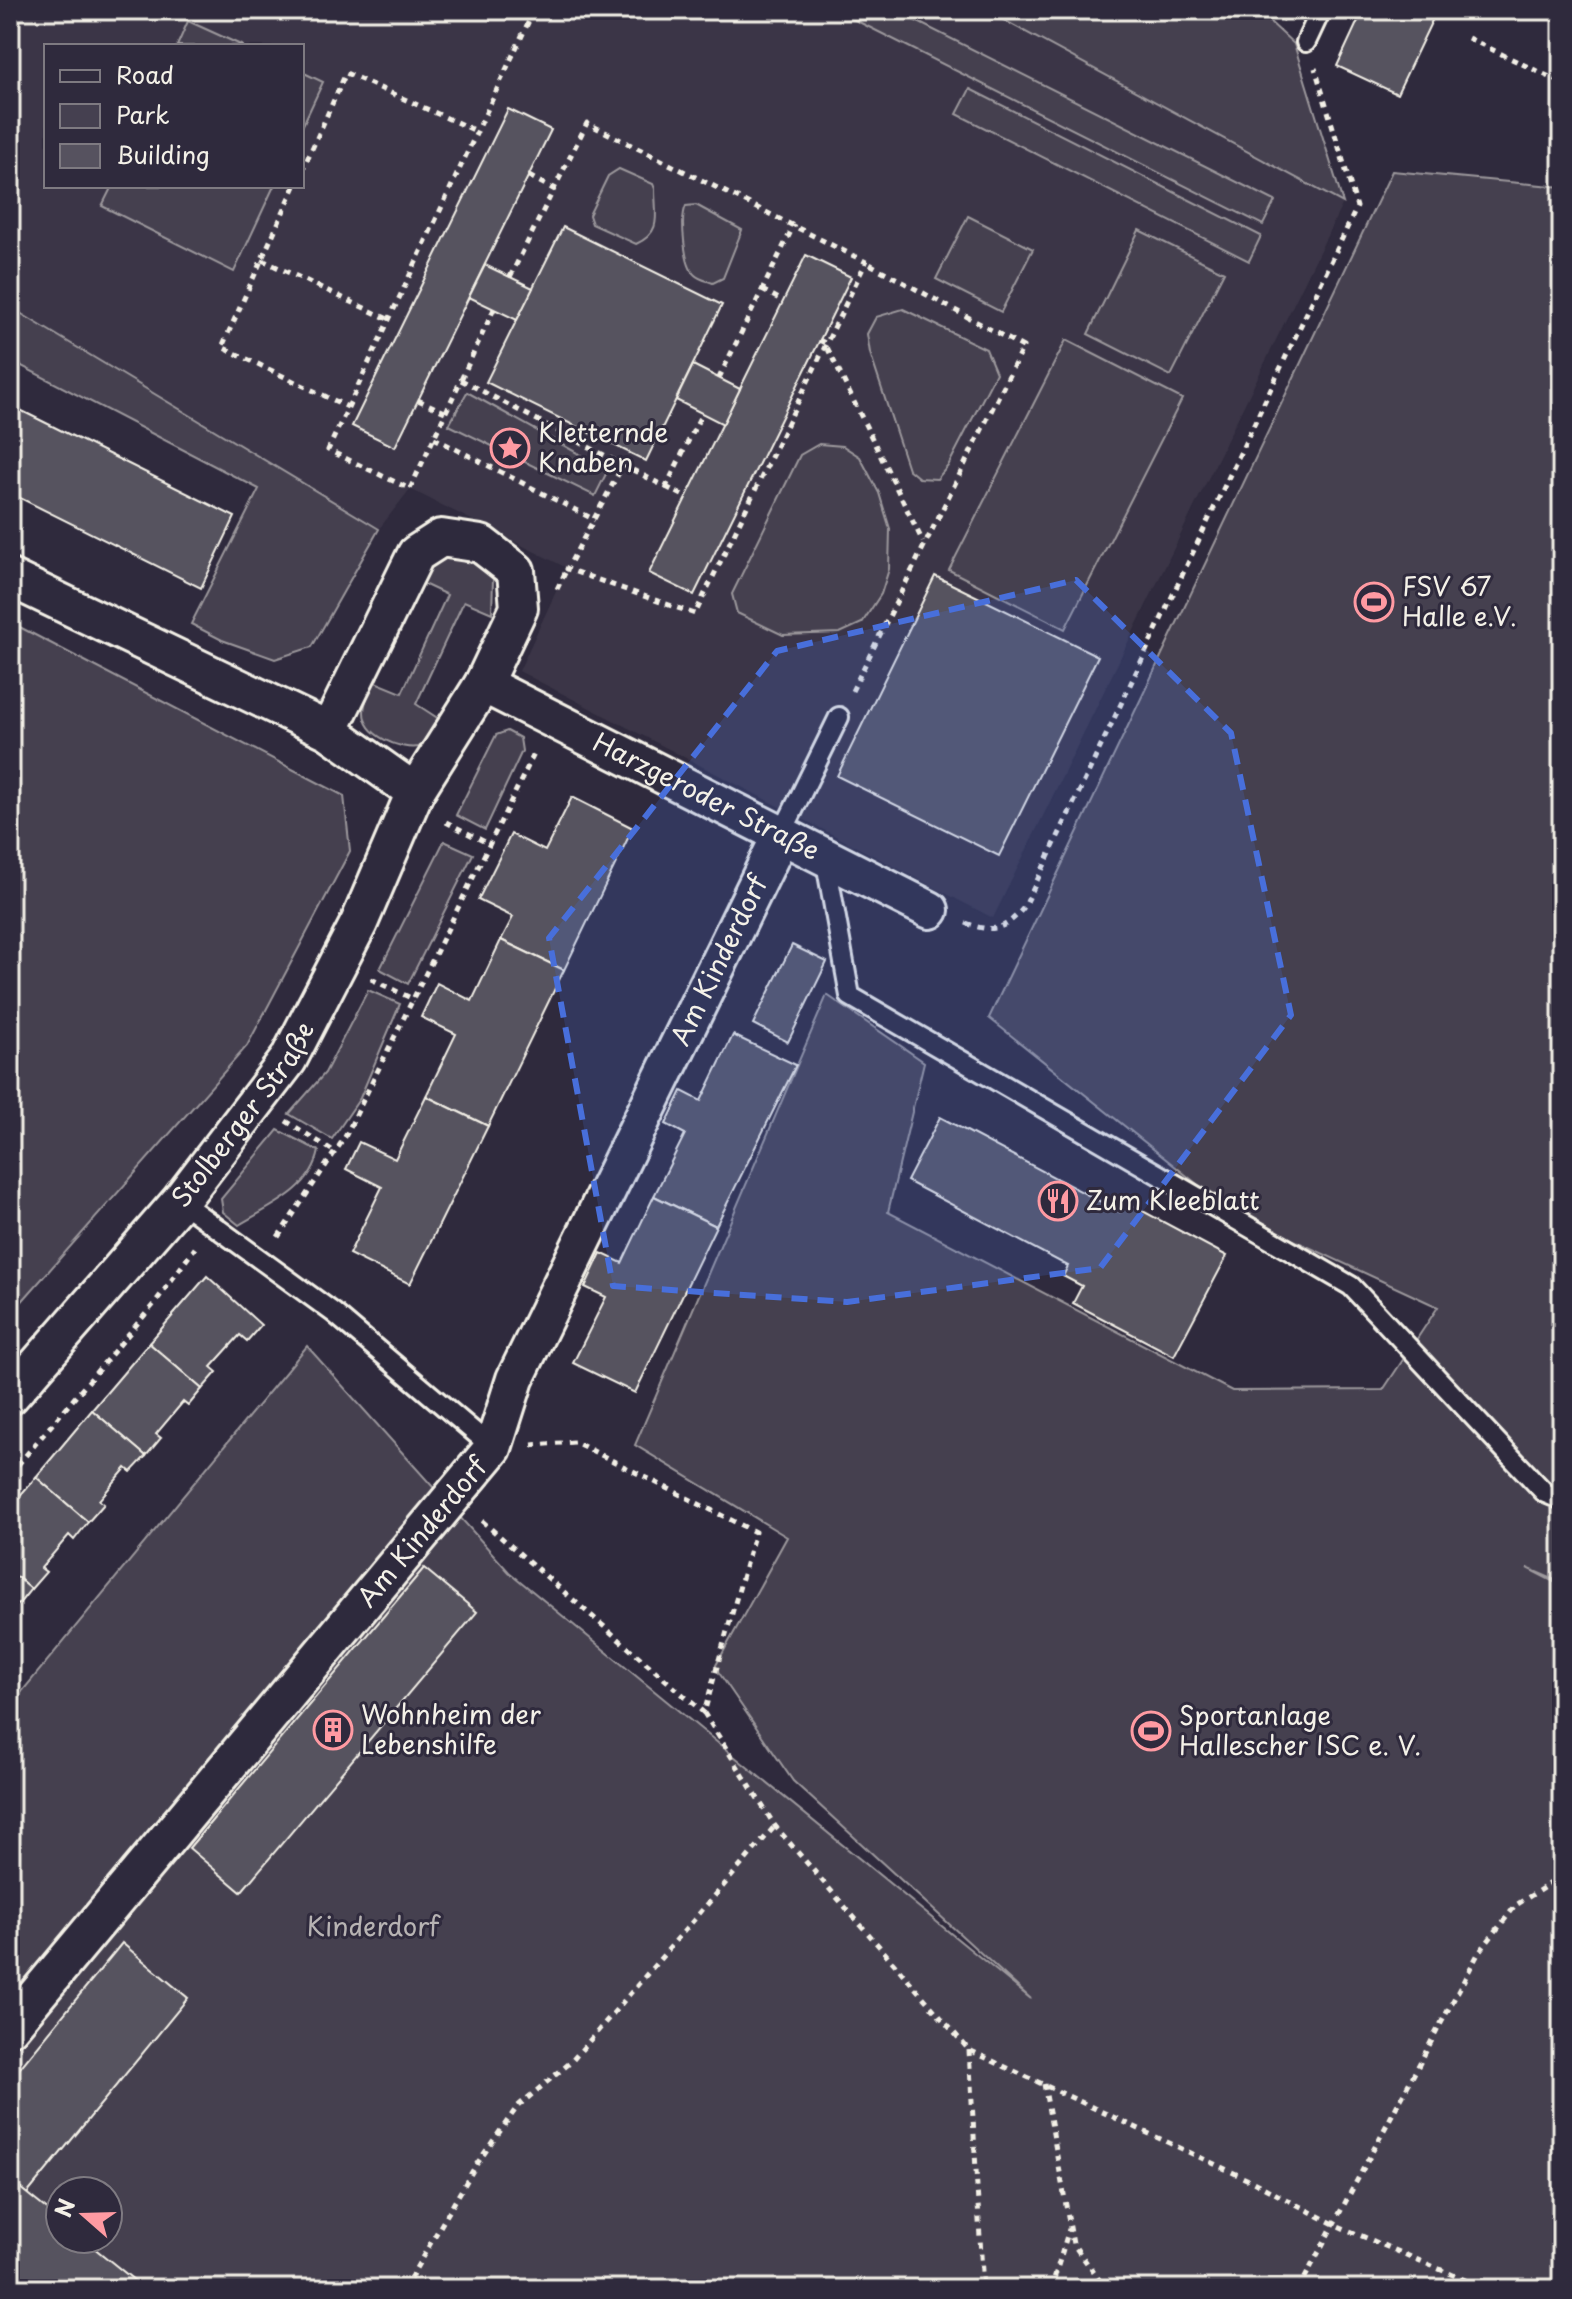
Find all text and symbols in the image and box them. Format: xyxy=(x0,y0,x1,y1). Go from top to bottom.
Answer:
legend xyxy=(44,44,304,188)
text: Road xyxy=(116,56,174,92)
text: Park xyxy=(116,96,170,132)
text: Building xyxy=(116,136,210,172)
place label: Kletternde Knaben xyxy=(538,412,669,481)
place icon: Kletternde Knaben xyxy=(489,427,531,469)
place label: FSV 67 Halle e.V. xyxy=(1402,566,1517,635)
sports icon: FSV 67 Halle e.V. xyxy=(1353,581,1395,623)
street label: Harzgeroder Straße xyxy=(587,722,827,869)
street label: Am Kinderdorf xyxy=(660,867,777,1052)
street label: Stolberger Straße xyxy=(161,1014,323,1215)
restaurant icon: Zum Kleeblatt xyxy=(1037,1180,1079,1222)
place label: Zum Kleeblatt xyxy=(1086,1180,1260,1219)
street label: Am Kinderdorf xyxy=(347,1446,497,1615)
place label: Wohnheim der Lebenshilfe xyxy=(361,1694,541,1763)
place label: Sportanlage Hallescher ISC e. V. xyxy=(1179,1695,1421,1764)
building icon: Wohnheim der Lebenshilfe xyxy=(312,1709,354,1751)
sports icon: Sportanlage Hallescher ISC e. V. xyxy=(1130,1710,1172,1752)
park label: Kinderdorf xyxy=(307,1906,441,1945)
north arrow xyxy=(44,2175,124,2255)
text: N xyxy=(45,2194,82,2221)

